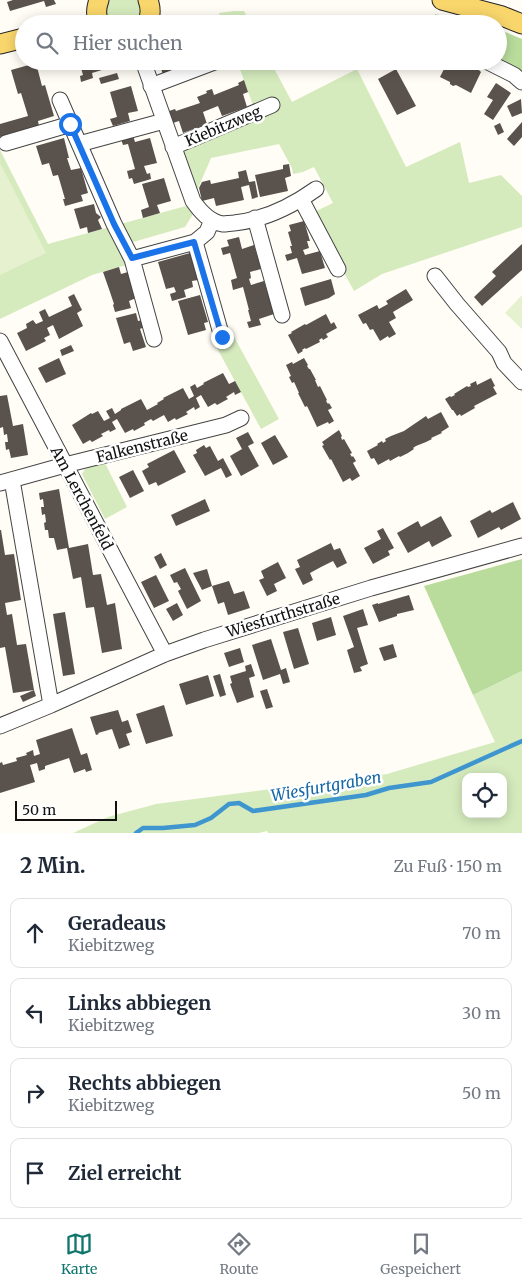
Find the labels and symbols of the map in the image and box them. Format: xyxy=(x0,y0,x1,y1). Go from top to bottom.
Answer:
street label: Kiebitzweg xyxy=(182,101,264,151)
route start xyxy=(59,113,82,136)
route end xyxy=(211,326,234,349)
street label: Falkenstraße xyxy=(94,425,190,467)
street label: Am Lerchenfeld xyxy=(46,442,117,553)
street label: Wiesfurthstraße xyxy=(223,589,342,642)
water label: Wiesfurtgraben xyxy=(269,766,383,806)
scale bar xyxy=(15,798,118,821)

